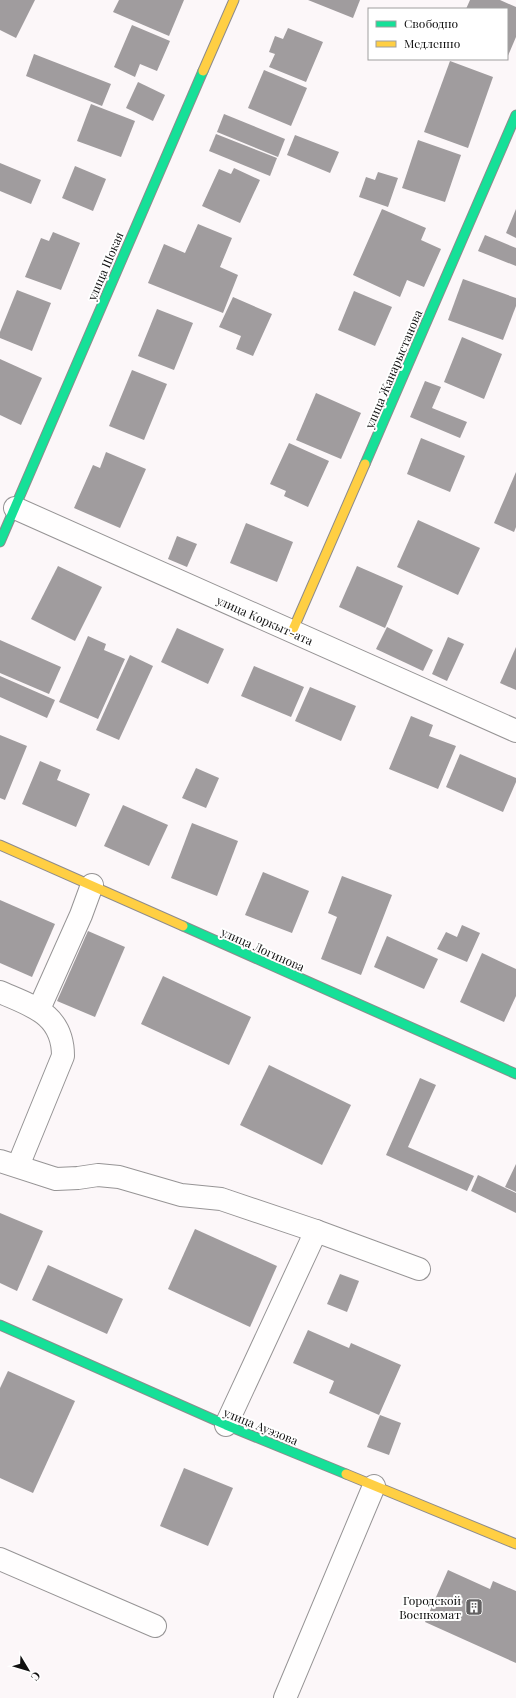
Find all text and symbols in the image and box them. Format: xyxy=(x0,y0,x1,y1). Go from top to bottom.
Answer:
legend xyxy=(368,8,508,60)
text: Свободно xyxy=(404,15,459,31)
text: Медленно xyxy=(404,35,461,51)
street label: улица Шокая xyxy=(83,229,127,304)
street label: улица Жанарыстанова xyxy=(360,307,425,432)
street label: улица Коркыт-ата xyxy=(213,591,316,648)
street label: улица Логинова xyxy=(218,923,307,975)
street label: улица Ауэзова xyxy=(220,1403,301,1448)
place label: Городской Военкомат xyxy=(399,1592,461,1622)
building icon: Городской Военкомат xyxy=(464,1597,484,1617)
north arrow xyxy=(8,1650,48,1690)
text: С xyxy=(28,1669,45,1684)

